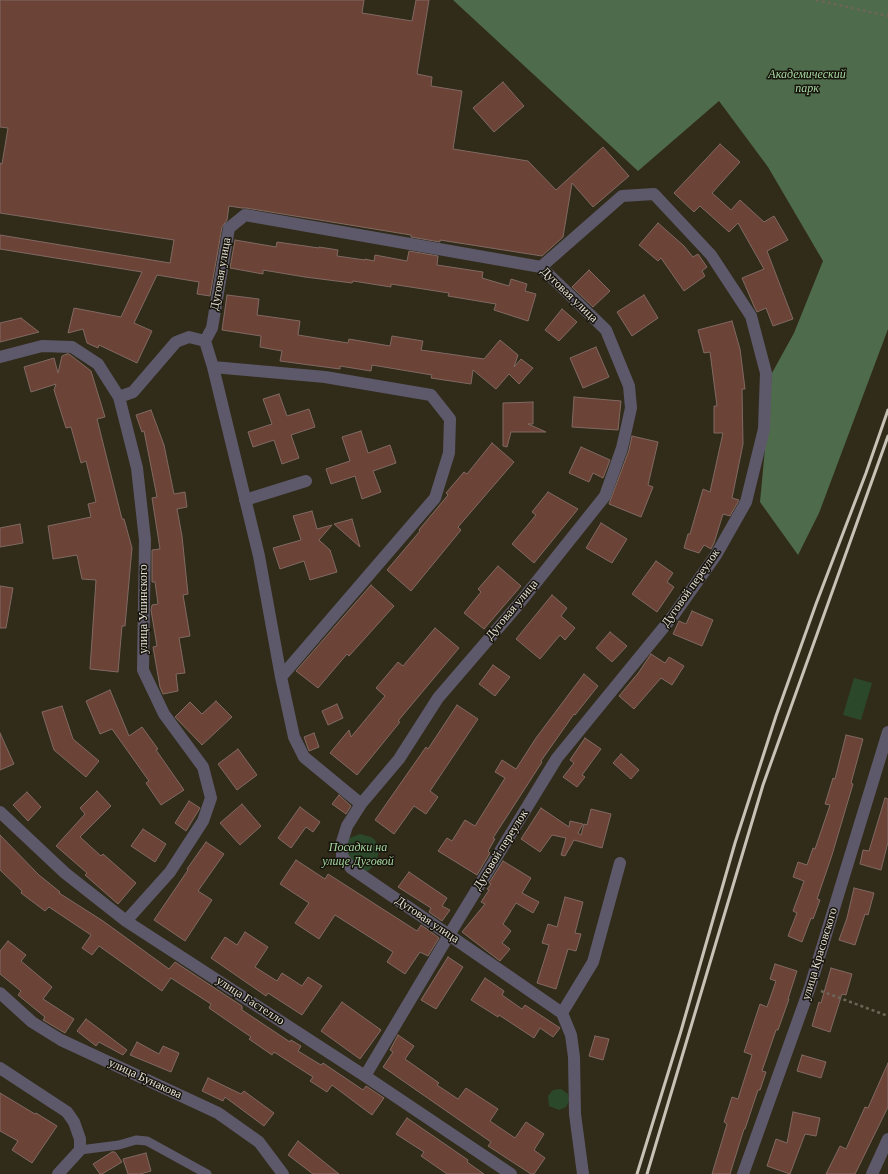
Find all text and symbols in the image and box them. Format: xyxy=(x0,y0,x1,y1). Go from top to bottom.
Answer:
park label: Академический парк xyxy=(768,68,846,96)
street label: Дуговая улица xyxy=(208,236,234,312)
street label: Дуговая улица xyxy=(537,264,601,326)
street label: Дуговой переулок xyxy=(659,546,723,630)
street label: улица Ушинского xyxy=(137,564,151,654)
street label: Дуговая улица xyxy=(483,577,541,643)
street label: Дуговой переулок xyxy=(471,807,531,893)
park label: Посадки на улице Дуговой xyxy=(322,841,394,869)
street label: Дуговая улица xyxy=(392,893,462,947)
street label: улица Красовского xyxy=(799,906,841,1002)
street label: улица Гастелло xyxy=(213,974,287,1028)
street label: улица Бунакова xyxy=(106,1056,184,1102)

